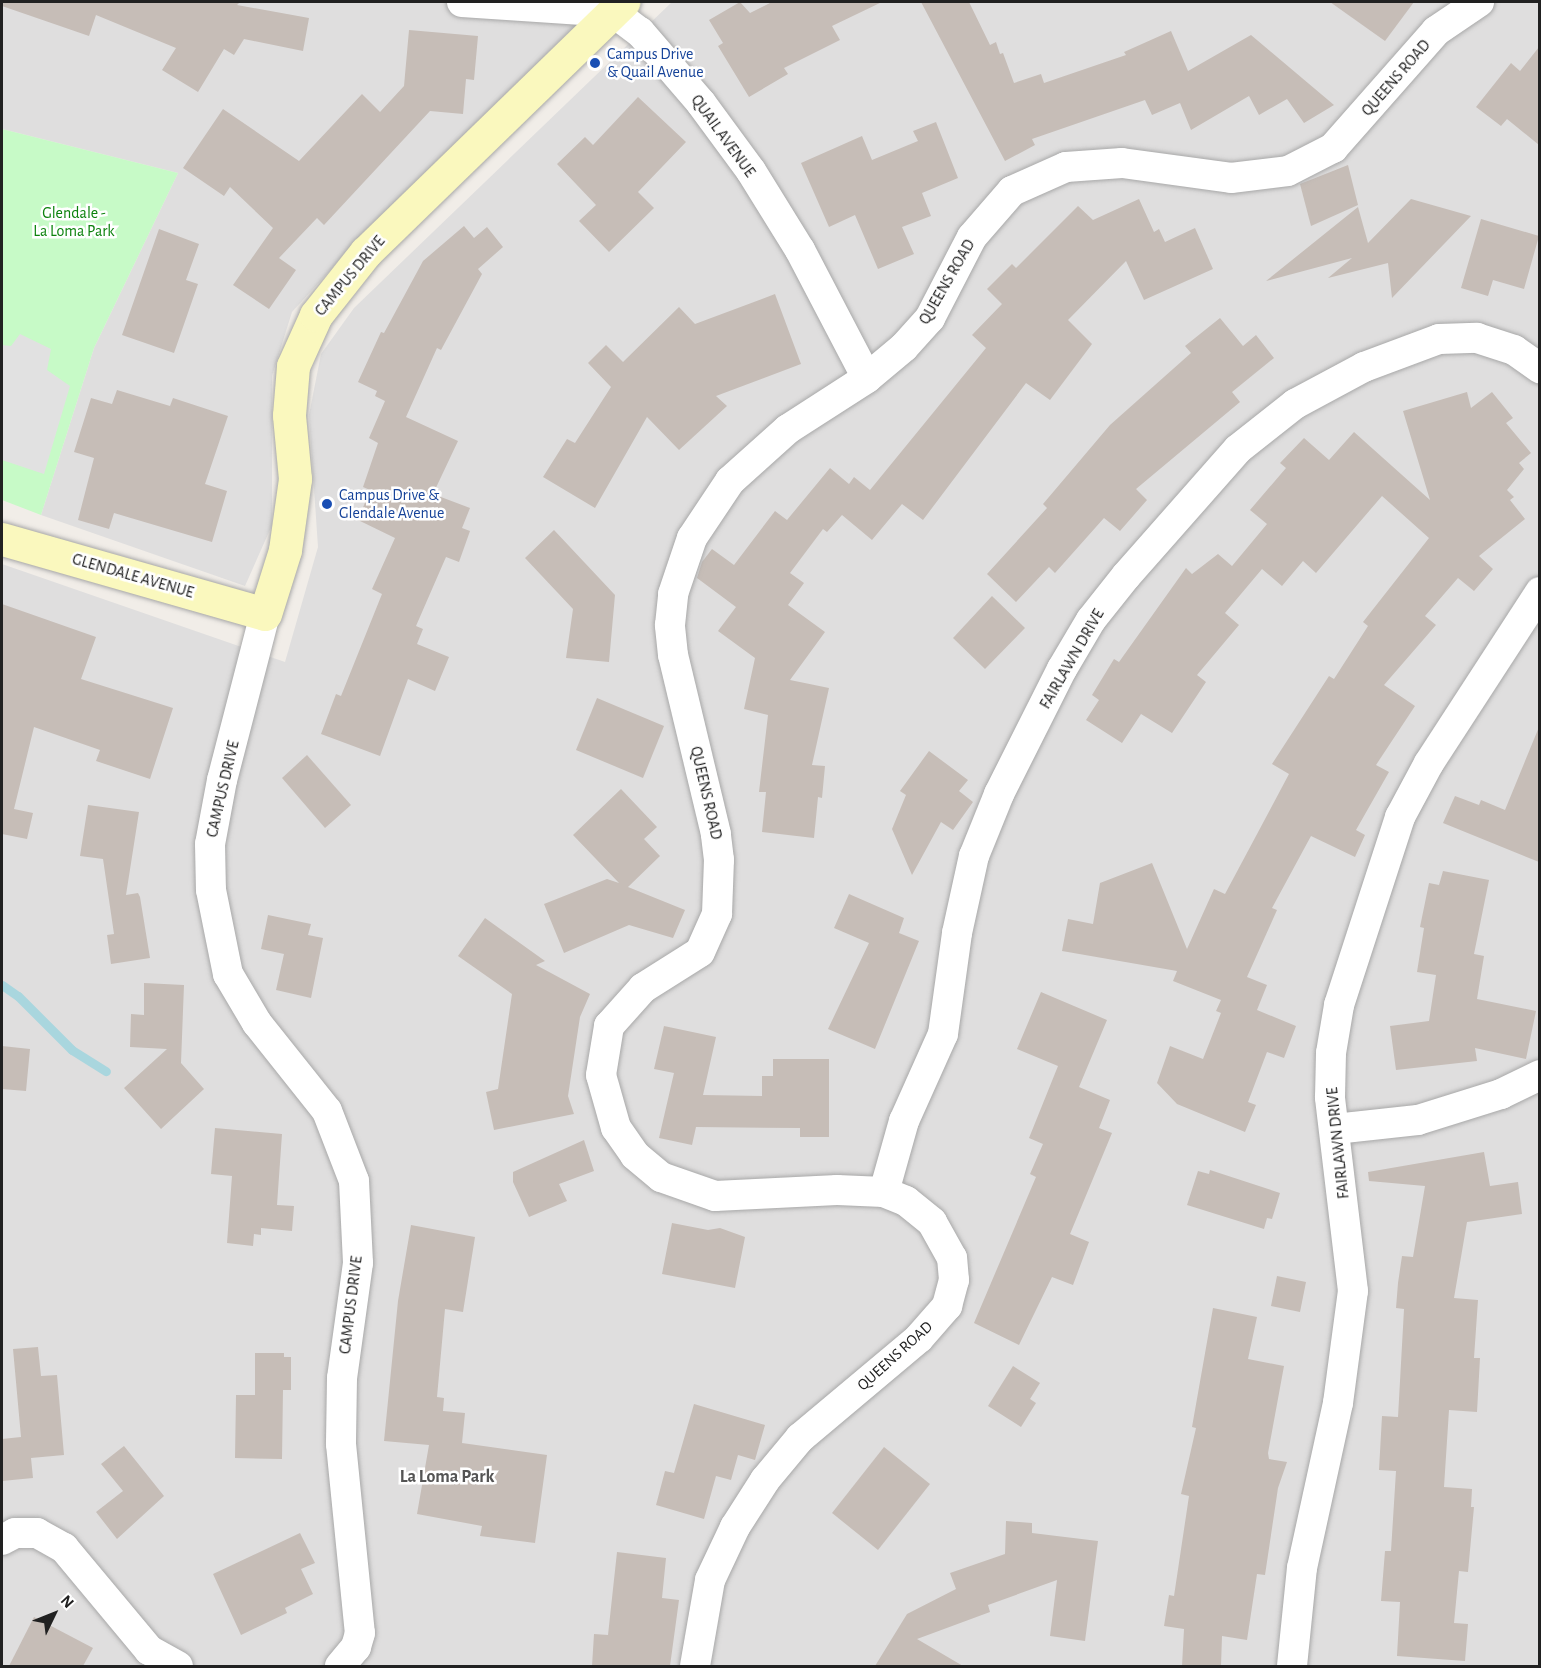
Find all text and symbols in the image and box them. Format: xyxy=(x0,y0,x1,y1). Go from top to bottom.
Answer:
street label: QUEENS ROAD xyxy=(1358,36,1434,120)
place label: Campus Drive & Quail Avenue xyxy=(607,44,704,82)
marker: Campus Drive & Quail Avenue xyxy=(588,56,602,70)
street label: QUAIL AVENUE xyxy=(687,91,759,181)
park label: Glendale - La Loma Park xyxy=(33,203,115,241)
street label: CAMPUS DRIVE xyxy=(311,232,389,320)
street label: QUEENS ROAD xyxy=(915,236,979,328)
place label: Campus Drive & Glendale Avenue xyxy=(339,485,444,523)
marker: Campus Drive & Glendale Avenue xyxy=(320,497,334,511)
street label: GLENDALE AVENUE xyxy=(70,549,196,603)
street label: FAIRLAWN DRIVE xyxy=(1036,606,1108,712)
street label: CAMPUS DRIVE xyxy=(203,739,243,839)
street label: QUEENS ROAD xyxy=(686,745,726,841)
street label: FAIRLAWN DRIVE xyxy=(1323,1086,1353,1200)
street label: CAMPUS DRIVE xyxy=(335,1255,367,1355)
street label: QUEENS ROAD xyxy=(853,1317,937,1395)
district label: La Loma Park xyxy=(400,1466,494,1488)
north arrow xyxy=(24,1584,84,1644)
text: N xyxy=(58,1592,77,1611)

